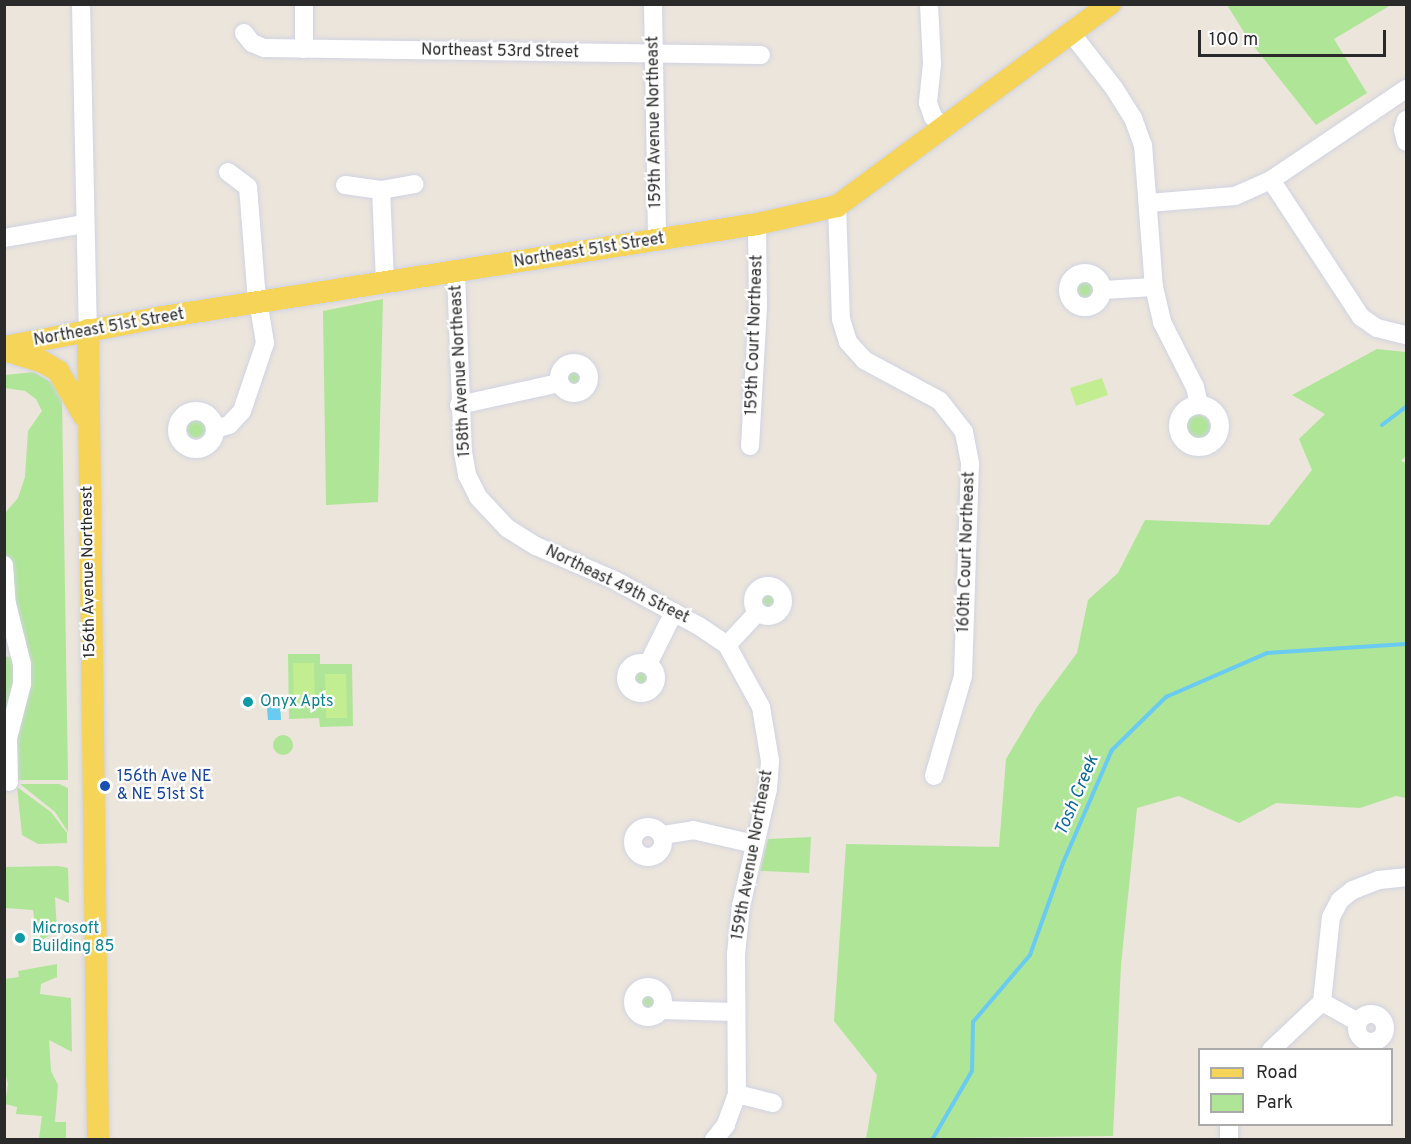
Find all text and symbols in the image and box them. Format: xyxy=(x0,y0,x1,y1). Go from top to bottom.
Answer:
scale bar xyxy=(1201,18,1388,56)
text: 100 m xyxy=(1209,29,1258,52)
street label: 159th Avenue Northeast xyxy=(644,35,666,209)
street label: Northeast 53rd Street xyxy=(421,41,579,63)
street label: Northeast 51st Street xyxy=(512,230,666,272)
street label: 159th Court Northeast xyxy=(743,254,767,416)
street label: 158th Avenue Northeast xyxy=(447,284,475,458)
street label: Northeast 51st Street xyxy=(32,305,186,351)
street label: 160th Court Northeast xyxy=(955,471,979,633)
street label: 156th Avenue Northeast xyxy=(78,485,100,659)
street label: Northeast 49th Street xyxy=(542,542,692,628)
place label: Onyx Apts xyxy=(260,692,334,712)
marker: Onyx Apts xyxy=(241,695,255,709)
water label: Tosh Creek xyxy=(1051,753,1105,839)
place label: 156th Ave NE & NE 51st St xyxy=(117,767,212,805)
street label: 159th Avenue Northeast xyxy=(729,768,777,942)
marker: 156th Ave NE & NE 51st St xyxy=(98,779,112,793)
place label: Microsoft Building 85 xyxy=(32,919,115,957)
marker: Microsoft Building 85 xyxy=(13,931,27,945)
legend xyxy=(1198,1048,1393,1126)
text: Road xyxy=(1256,1062,1298,1085)
text: Park xyxy=(1256,1092,1293,1115)

